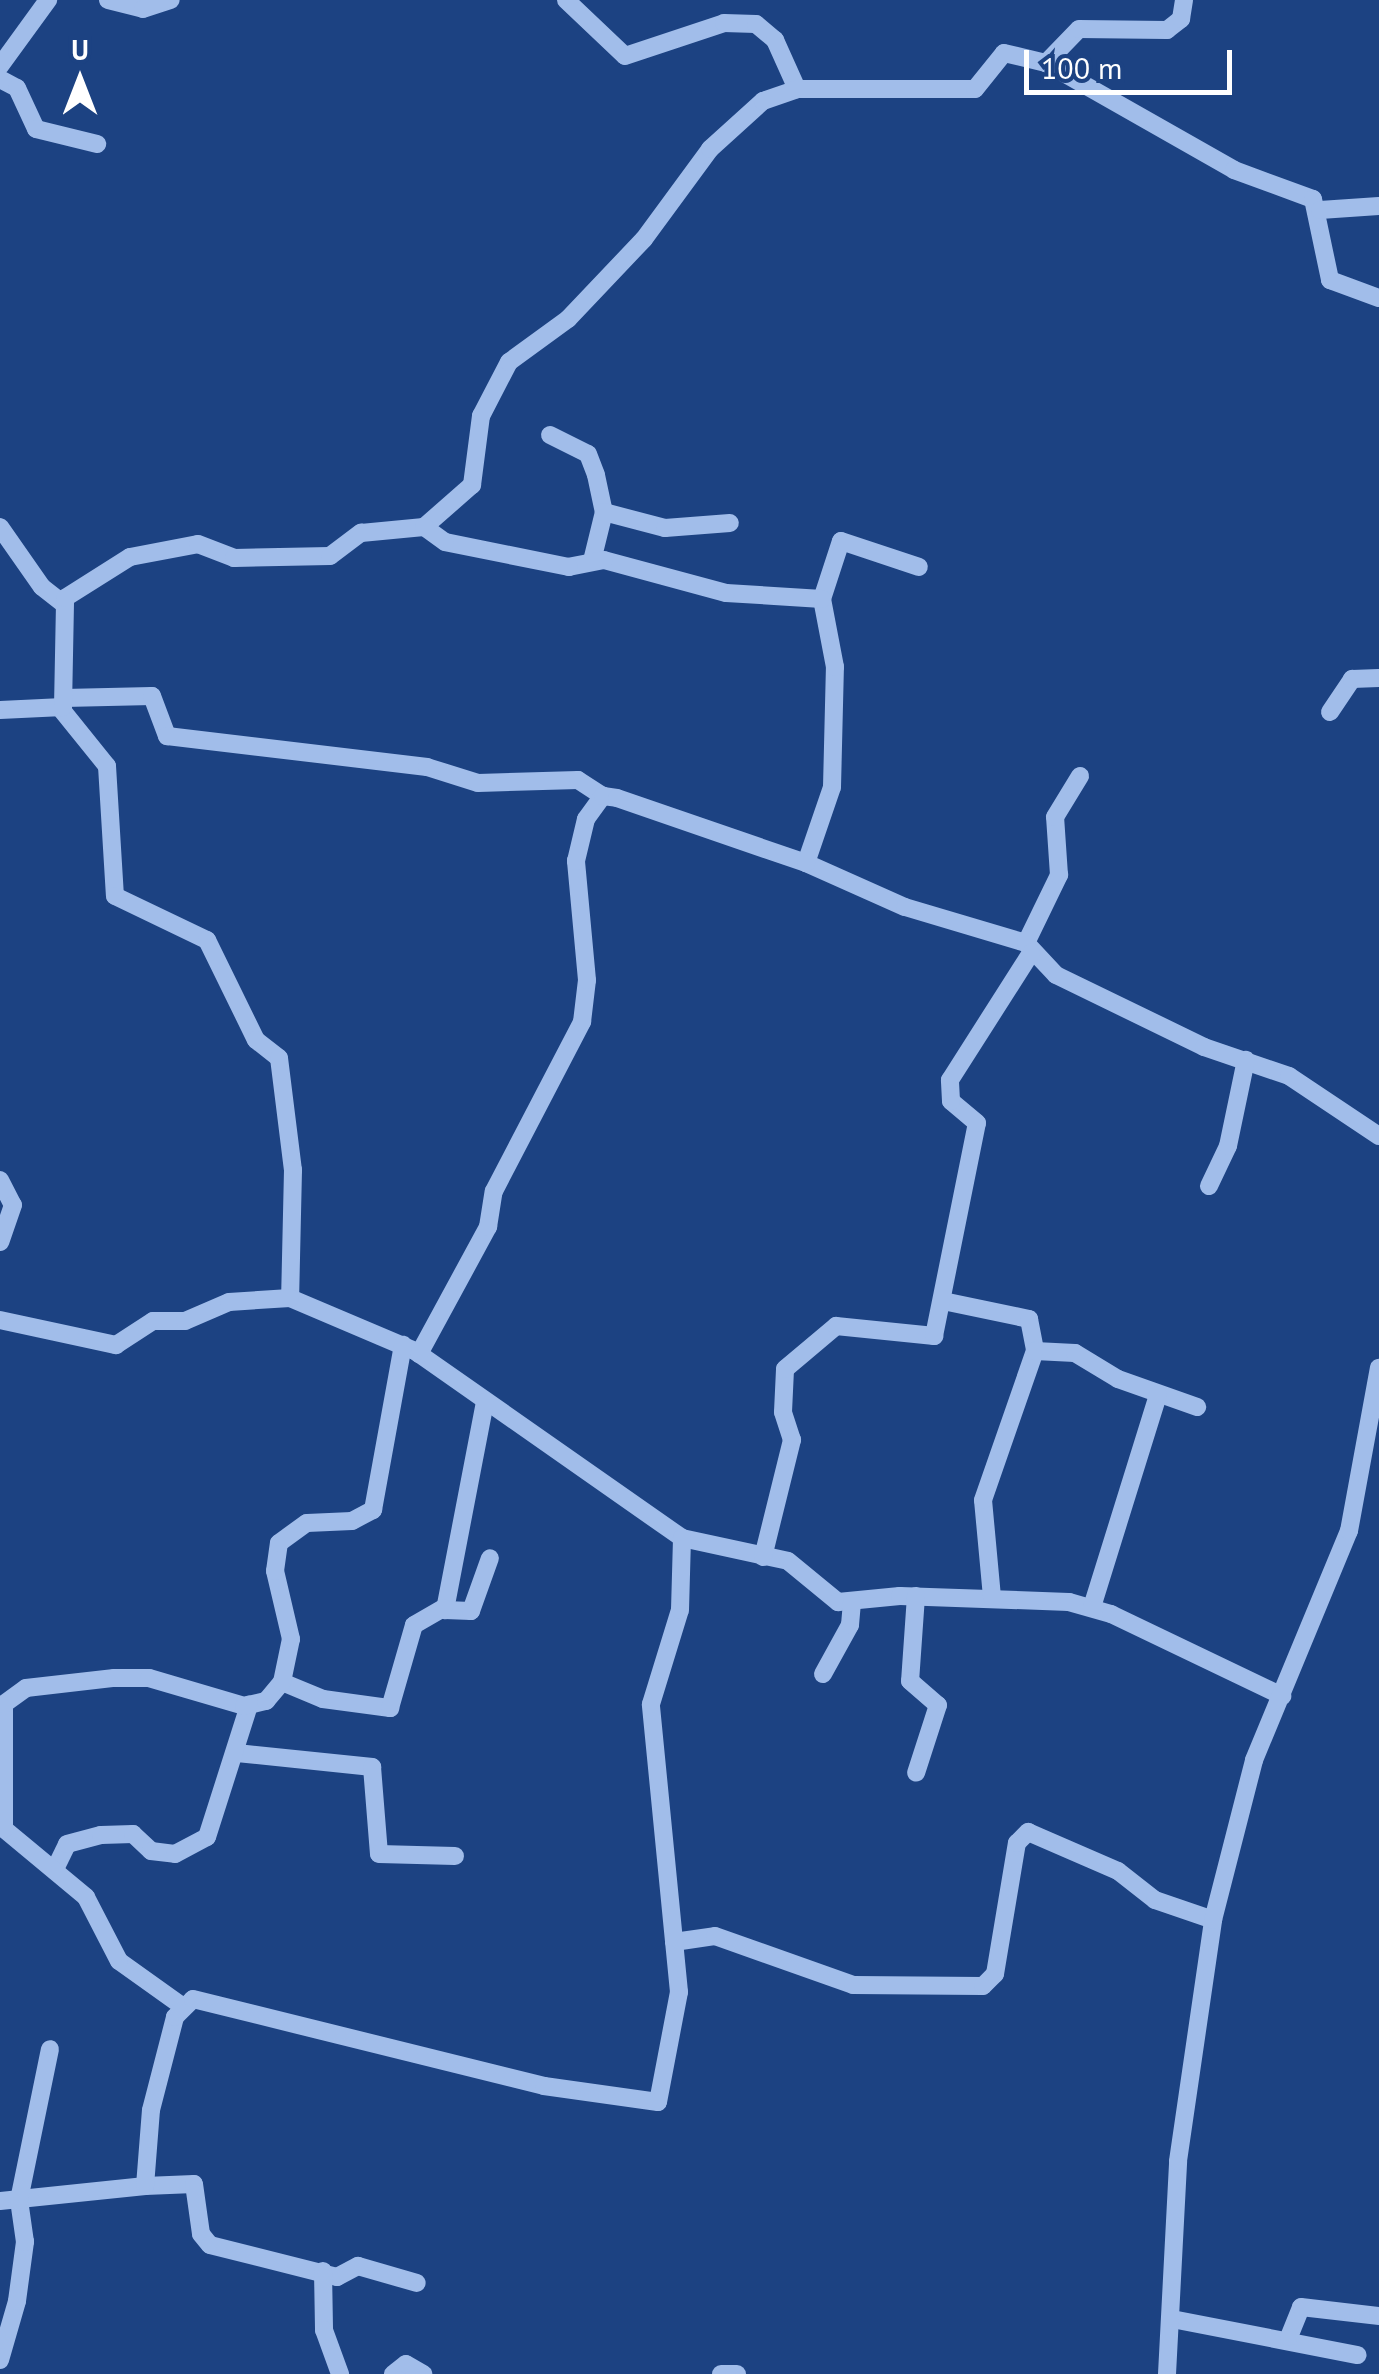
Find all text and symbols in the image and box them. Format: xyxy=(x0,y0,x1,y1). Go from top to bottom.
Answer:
north arrow xyxy=(30,30,130,130)
scale bar xyxy=(1029,30,1236,92)
text: U xyxy=(71,31,89,68)
text: 100 m xyxy=(1041,48,1122,87)

